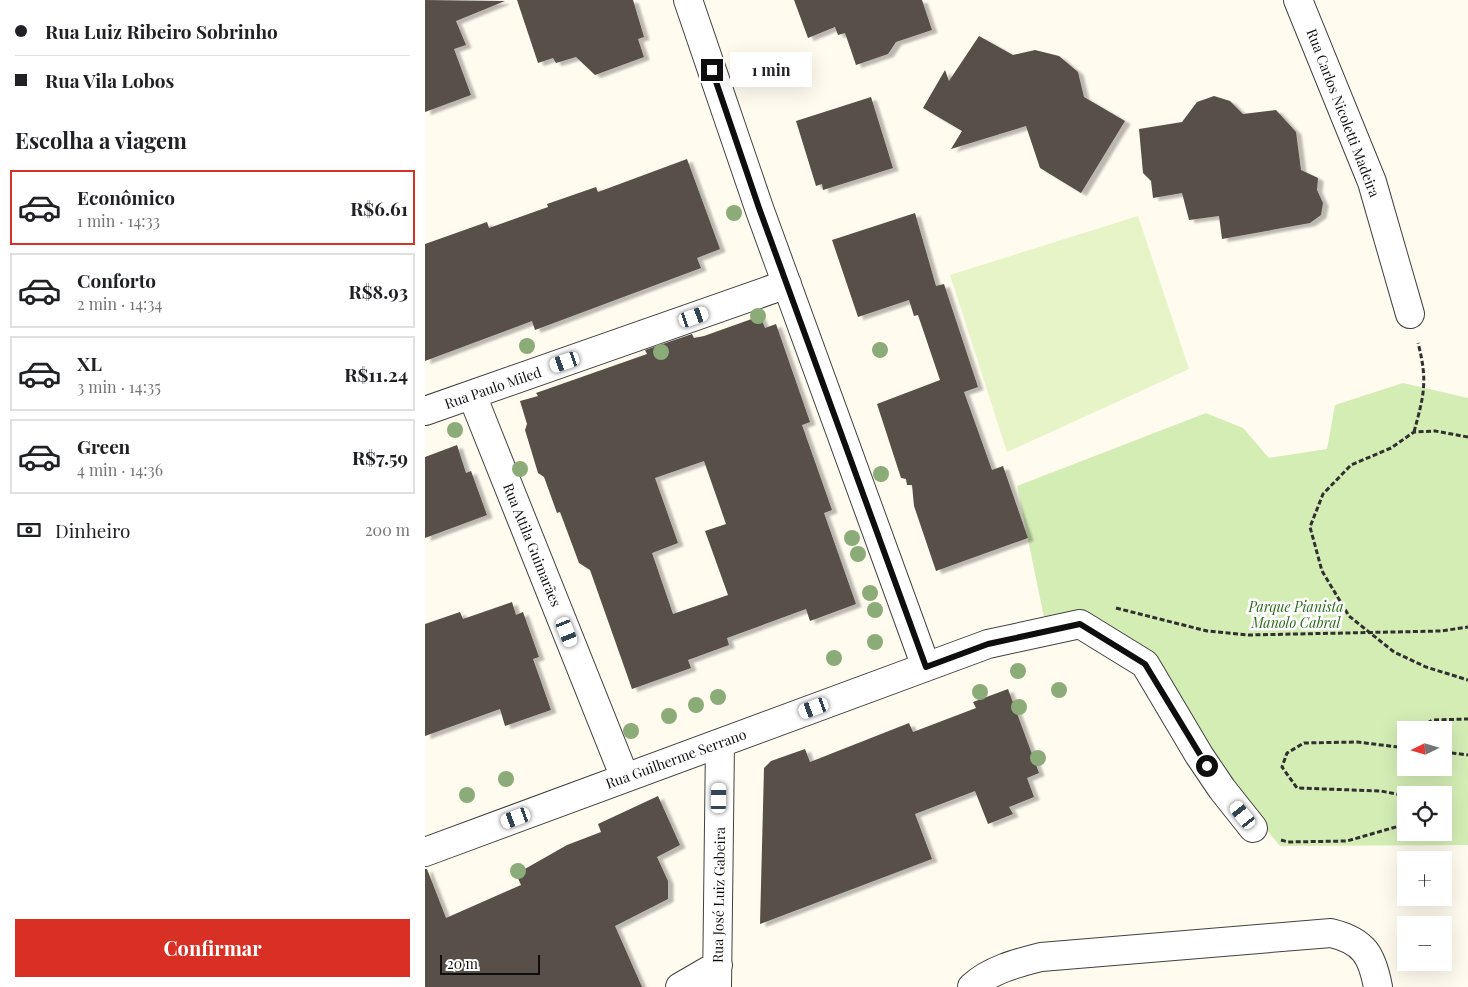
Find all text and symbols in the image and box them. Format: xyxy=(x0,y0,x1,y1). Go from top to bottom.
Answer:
text: Rua Luiz Ribeiro Sobrinho xyxy=(45,18,278,44)
street label: Rua Carlos Nicoletti Madeira xyxy=(1303,26,1384,200)
callout: 1 min xyxy=(729,52,812,88)
route end xyxy=(701,59,723,81)
text: 1 min xyxy=(751,59,791,80)
text: Rua Vila Lobos xyxy=(45,67,174,93)
text: Escolha a viagem xyxy=(15,125,187,155)
text: Econômico xyxy=(77,184,175,210)
icon: car xyxy=(17,185,62,230)
text: R$6.61 xyxy=(350,195,408,221)
text: 1 min · 14:33 xyxy=(77,210,160,231)
text: Conforto xyxy=(77,267,156,293)
icon: car xyxy=(17,268,62,313)
text: R$8.93 xyxy=(349,278,408,304)
text: 2 min · 14:34 xyxy=(77,293,163,314)
car xyxy=(677,305,710,329)
text: XL xyxy=(77,350,102,376)
car xyxy=(548,350,581,374)
icon: car xyxy=(17,351,62,396)
text: R$11.24 xyxy=(344,361,408,387)
street label: Rua Paulo Miled xyxy=(442,362,544,413)
text: 3 min · 14:35 xyxy=(77,376,161,397)
text: Green xyxy=(77,433,130,459)
icon: car xyxy=(17,434,62,479)
text: R$7.59 xyxy=(352,444,408,470)
text: 4 min · 14:36 xyxy=(77,459,163,480)
street label: Rua Attila Guimarães xyxy=(499,480,566,609)
icon: cash xyxy=(15,516,43,544)
text: Dinheiro xyxy=(55,517,131,543)
text: 200 m xyxy=(365,519,410,540)
park label: Parque Pianista Manolo Cabral xyxy=(1247,597,1344,632)
car xyxy=(554,615,579,649)
car xyxy=(797,696,830,720)
north arrow xyxy=(1397,721,1453,776)
map controls xyxy=(1397,721,1452,971)
street label: Rua Guilherme Serrano xyxy=(603,724,749,793)
route start xyxy=(1196,755,1218,777)
car xyxy=(711,783,726,813)
button: locate xyxy=(1397,786,1452,841)
car xyxy=(1227,799,1258,831)
car xyxy=(499,806,532,830)
street label: Rua José Luiz Gabeira xyxy=(708,827,729,963)
button: + xyxy=(1397,851,1452,906)
button: − xyxy=(1397,916,1452,971)
button: Confirmar xyxy=(15,919,410,977)
scale bar xyxy=(440,952,540,975)
text: 20 m xyxy=(447,954,478,973)

